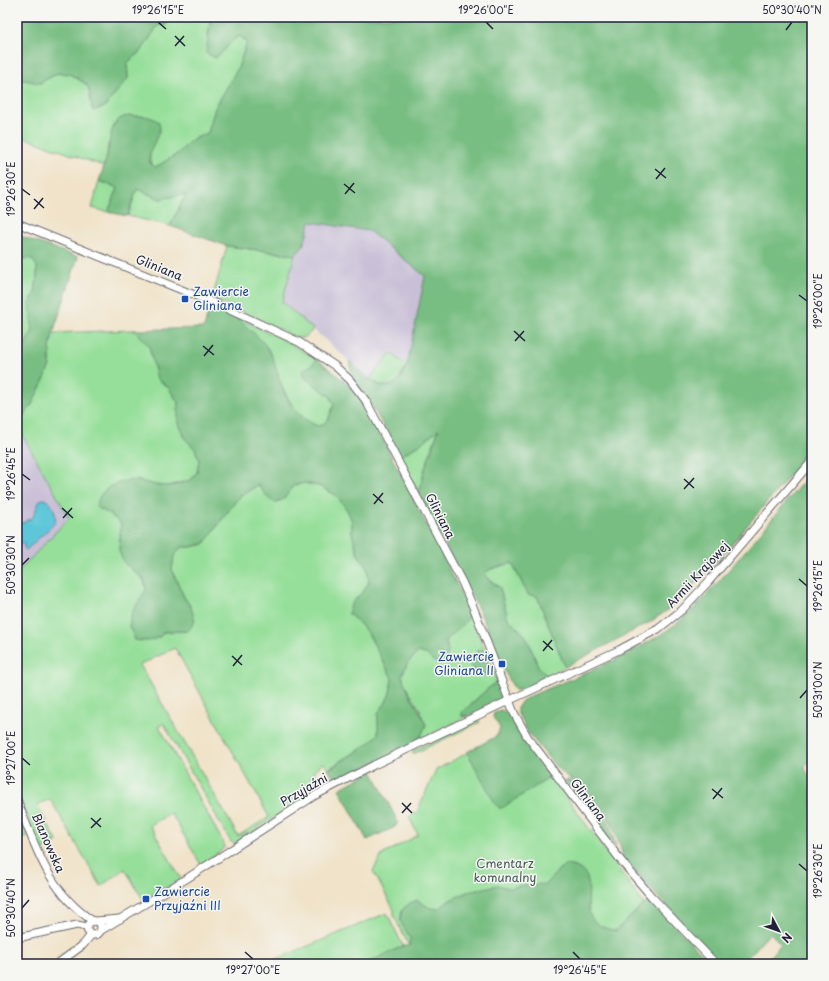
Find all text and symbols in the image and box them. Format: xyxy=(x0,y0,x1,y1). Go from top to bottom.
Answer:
text: 19°26'15"E xyxy=(132,2,184,17)
text: 19°26'00"E xyxy=(458,2,514,17)
text: 50°30'40"N xyxy=(762,2,822,17)
text: 19°26'30"E xyxy=(3,162,18,216)
street label: Gliniana xyxy=(133,250,186,285)
text: 19°26'00"E xyxy=(810,273,825,329)
place label: Zawiercie Gliniana xyxy=(193,282,249,314)
marker: Zawiercie Gliniana xyxy=(180,294,190,304)
text: 19°26'45"E xyxy=(3,447,18,501)
street label: Gliniana xyxy=(422,490,460,542)
text: 50°30'30"N xyxy=(3,535,18,595)
street label: Armii Krajowej xyxy=(662,537,733,612)
text: 19°26'15"E xyxy=(810,560,825,612)
place label: Zawiercie Gliniana II xyxy=(434,647,494,679)
marker: Zawiercie Gliniana II xyxy=(497,659,507,669)
text: 50°31'00"N xyxy=(810,661,825,719)
text: 19°27'00"E xyxy=(3,731,18,785)
street label: Przyjaźni xyxy=(276,768,331,810)
street label: Gliniana xyxy=(567,774,611,825)
street label: Blanowska xyxy=(28,810,70,876)
text: 19°26'30"E xyxy=(810,844,825,898)
park label: Cmentarz komunalny xyxy=(474,854,537,886)
text: 50°30'40"N xyxy=(3,878,18,938)
place label: Zawiercie Przyjaźni III xyxy=(154,882,221,914)
marker: Zawiercie Przyjaźni III xyxy=(141,894,151,904)
north arrow xyxy=(759,911,799,951)
text: N xyxy=(777,929,796,947)
text: 19°27'00"E xyxy=(226,962,280,977)
text: 19°26'45"E xyxy=(553,962,607,977)

